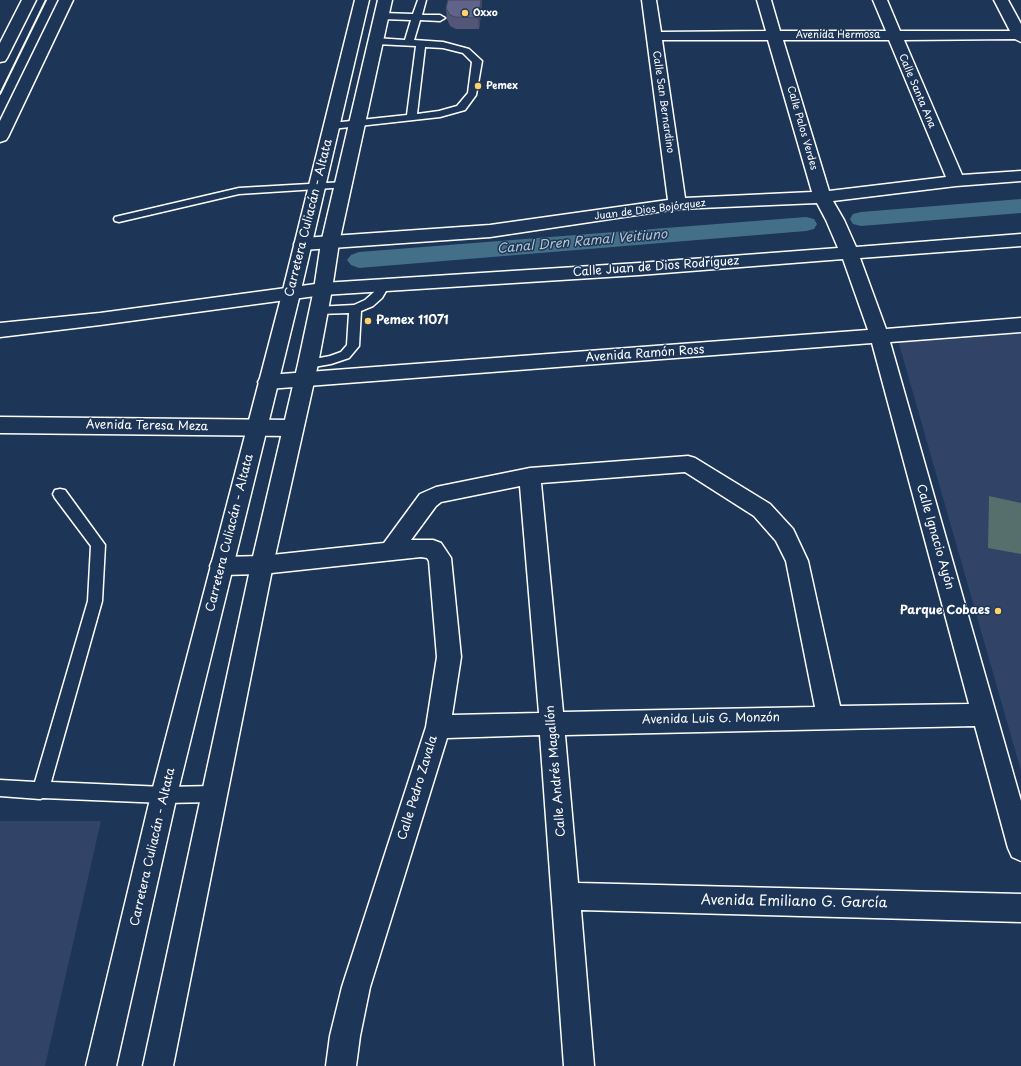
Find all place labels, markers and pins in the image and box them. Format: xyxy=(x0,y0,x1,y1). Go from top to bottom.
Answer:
place label: Oxxo xyxy=(473,7,498,19)
marker: Oxxo xyxy=(460,8,470,18)
place label: Pemex xyxy=(486,80,518,92)
marker: Pemex xyxy=(473,81,483,91)
place label: Pemex 11071 xyxy=(376,314,449,328)
marker: Pemex 11071 xyxy=(363,316,373,326)
place label: Parque Cobaes xyxy=(900,604,990,618)
marker: Parque Cobaes xyxy=(993,606,1003,616)

